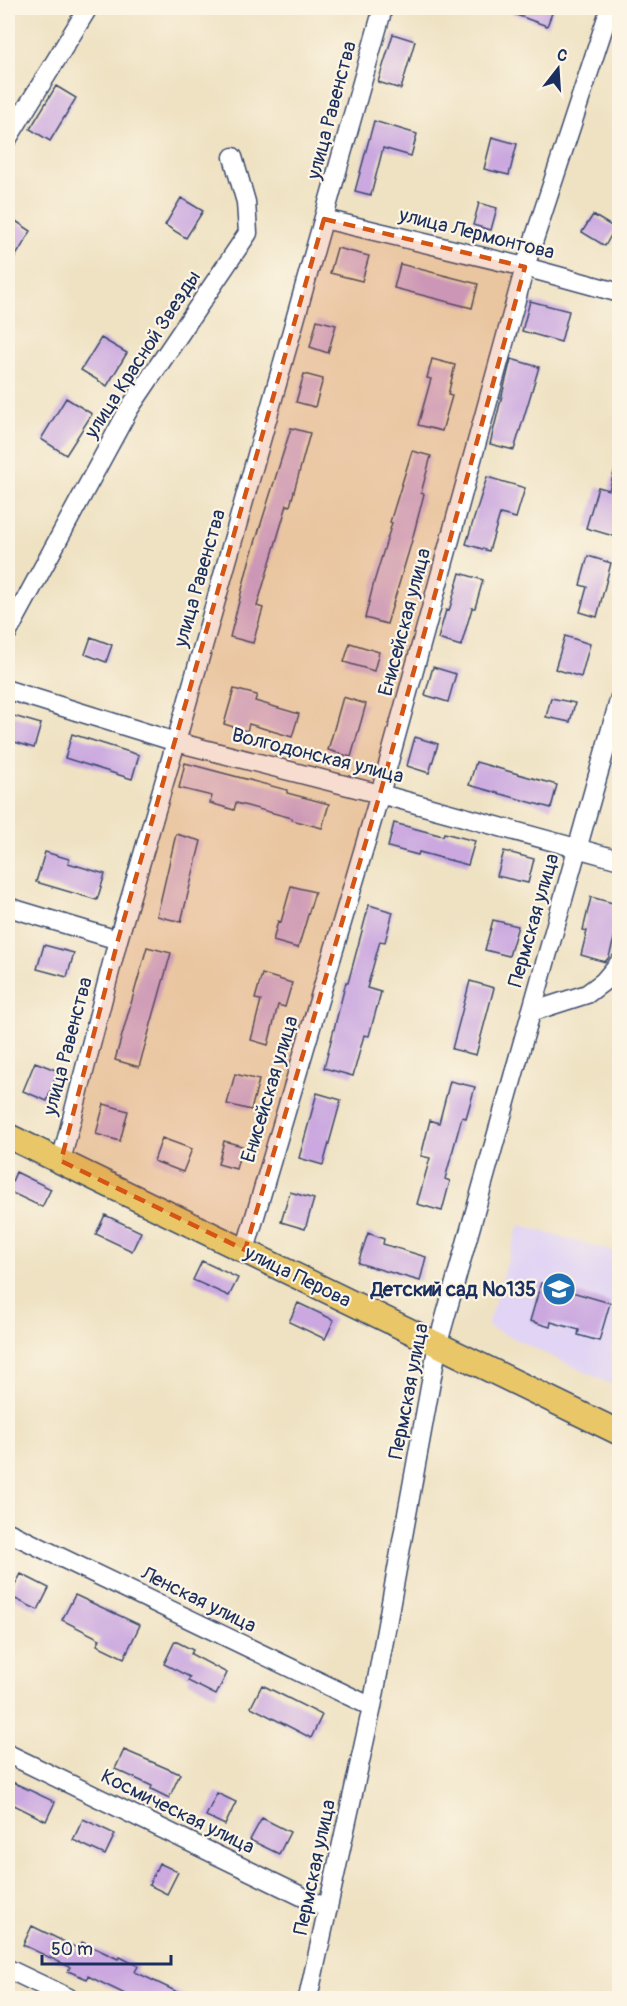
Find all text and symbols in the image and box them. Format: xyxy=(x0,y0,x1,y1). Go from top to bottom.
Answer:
street label: улица Равенства xyxy=(301,38,362,183)
north arrow xyxy=(528,39,588,99)
text: С xyxy=(554,45,570,67)
street label: улица Лермонтова xyxy=(396,202,557,265)
street label: улица Красной Звезды xyxy=(78,266,206,444)
street label: улица Равенства xyxy=(168,506,231,651)
street label: Енисейская улица xyxy=(373,545,436,699)
street label: Волгодонская улица xyxy=(229,722,406,789)
street label: Пермская улица xyxy=(502,850,564,990)
street label: улица Равенства xyxy=(37,974,98,1119)
street label: Енисейская улица xyxy=(235,1013,304,1166)
street label: улица Перова xyxy=(240,1239,355,1313)
school or university icon: Детский сад №135 xyxy=(541,1271,577,1307)
place label: Детский сад №135 xyxy=(370,1277,536,1302)
street label: Пермская улица xyxy=(383,1321,434,1461)
street label: Ленская улица xyxy=(136,1560,261,1638)
street label: Космическая улица xyxy=(97,1763,259,1859)
street label: Пермская улица xyxy=(288,1797,341,1937)
scale bar xyxy=(42,1928,171,1966)
text: 50 m xyxy=(51,1938,93,1961)

